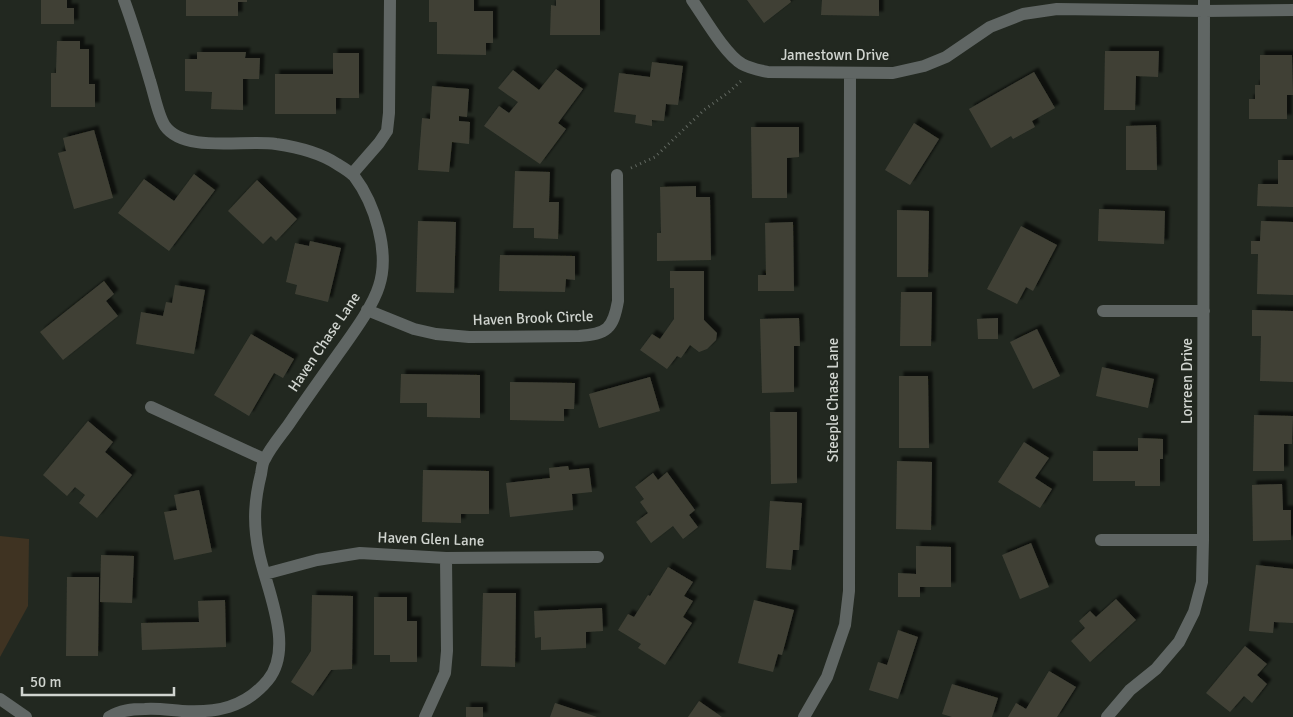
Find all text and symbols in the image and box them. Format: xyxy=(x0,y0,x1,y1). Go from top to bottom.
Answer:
street label: Jamestown Drive xyxy=(781,46,889,64)
street label: Haven Chase Lane xyxy=(284,289,364,395)
street label: Haven Brook Circle xyxy=(472,307,594,329)
street label: Steeple Chase Lane xyxy=(824,338,842,462)
street label: Lorreen Drive xyxy=(1178,338,1196,424)
street label: Haven Glen Lane xyxy=(377,528,485,550)
scale bar xyxy=(22,664,175,696)
text: 50 m xyxy=(30,673,61,691)

